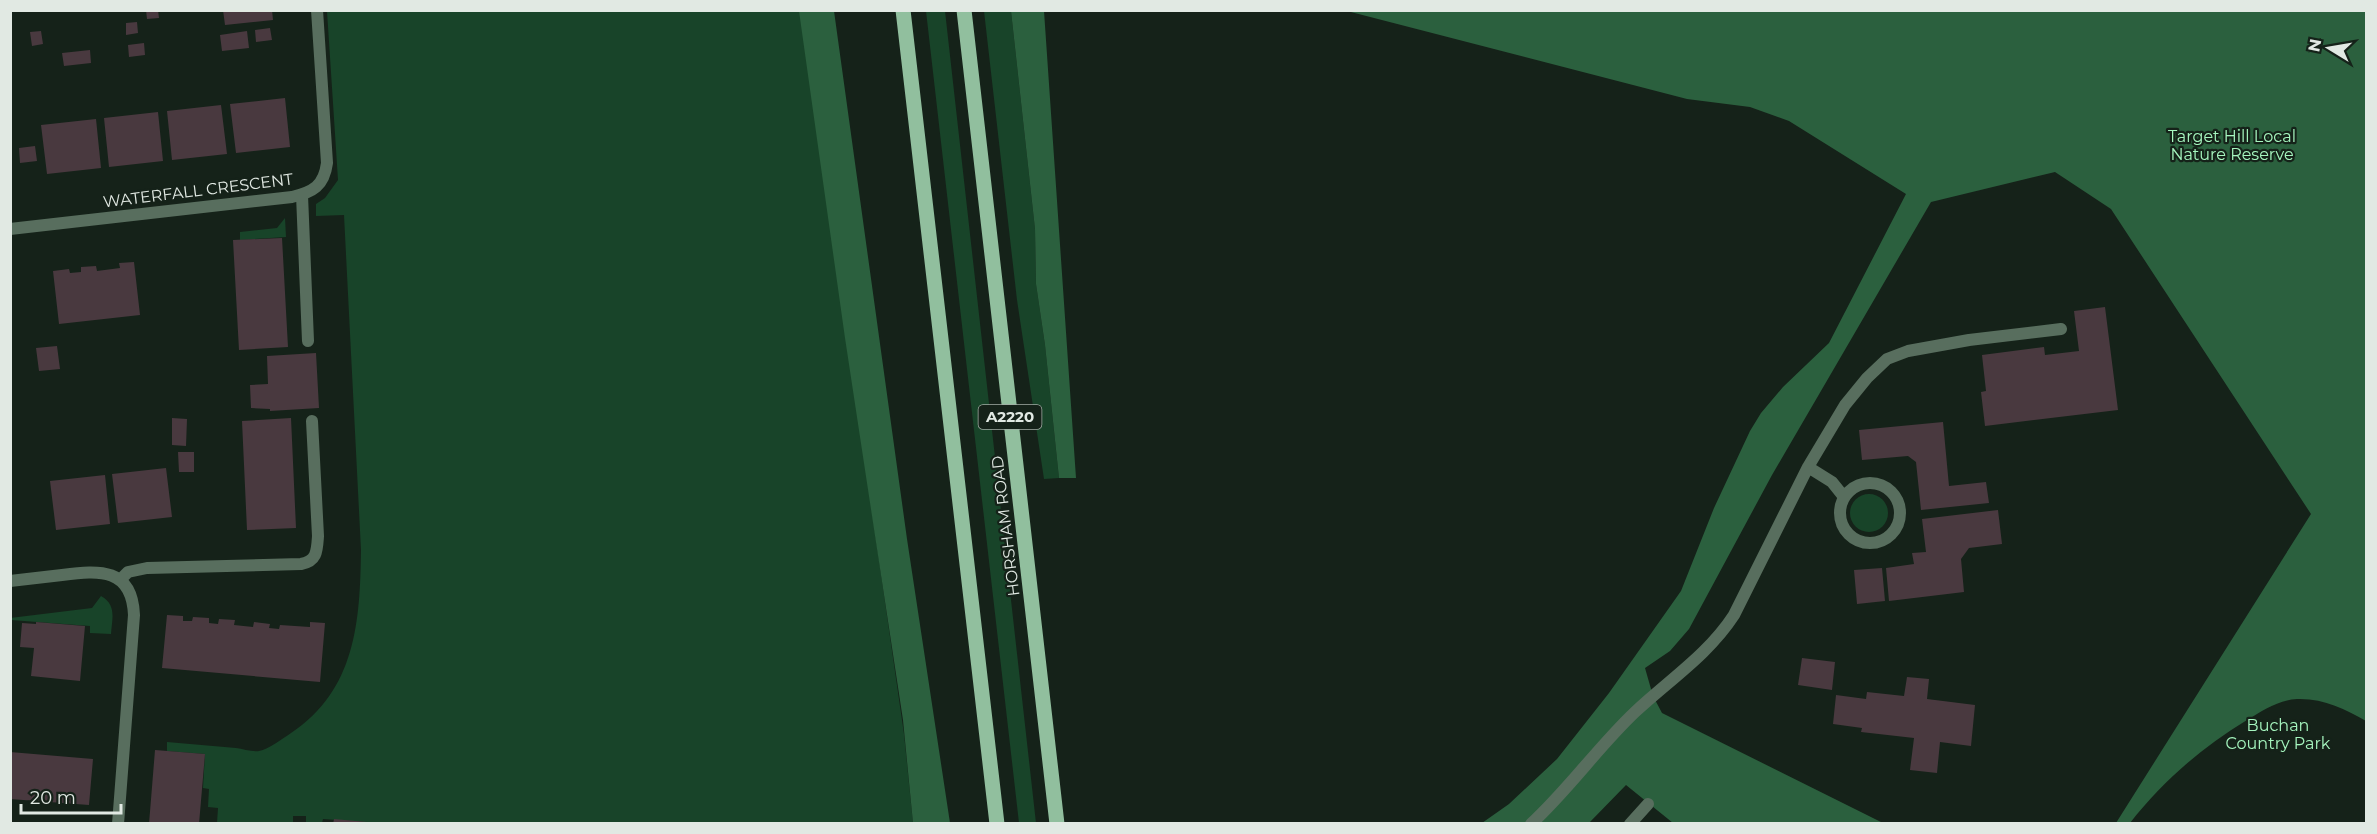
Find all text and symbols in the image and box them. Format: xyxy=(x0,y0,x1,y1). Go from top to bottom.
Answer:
north arrow xyxy=(2299,18,2359,78)
text: N xyxy=(2304,37,2325,53)
park label: Target Hill Local Nature Reserve xyxy=(2168,127,2296,164)
street label: WATERFALL CRESCENT xyxy=(102,169,295,212)
road number: A2220 xyxy=(978,405,1042,429)
street label: HORSHAM ROAD xyxy=(987,455,1024,597)
park label: Buchan Country Park xyxy=(2226,716,2331,753)
scale bar xyxy=(21,777,122,815)
text: 20 m xyxy=(30,787,76,809)

